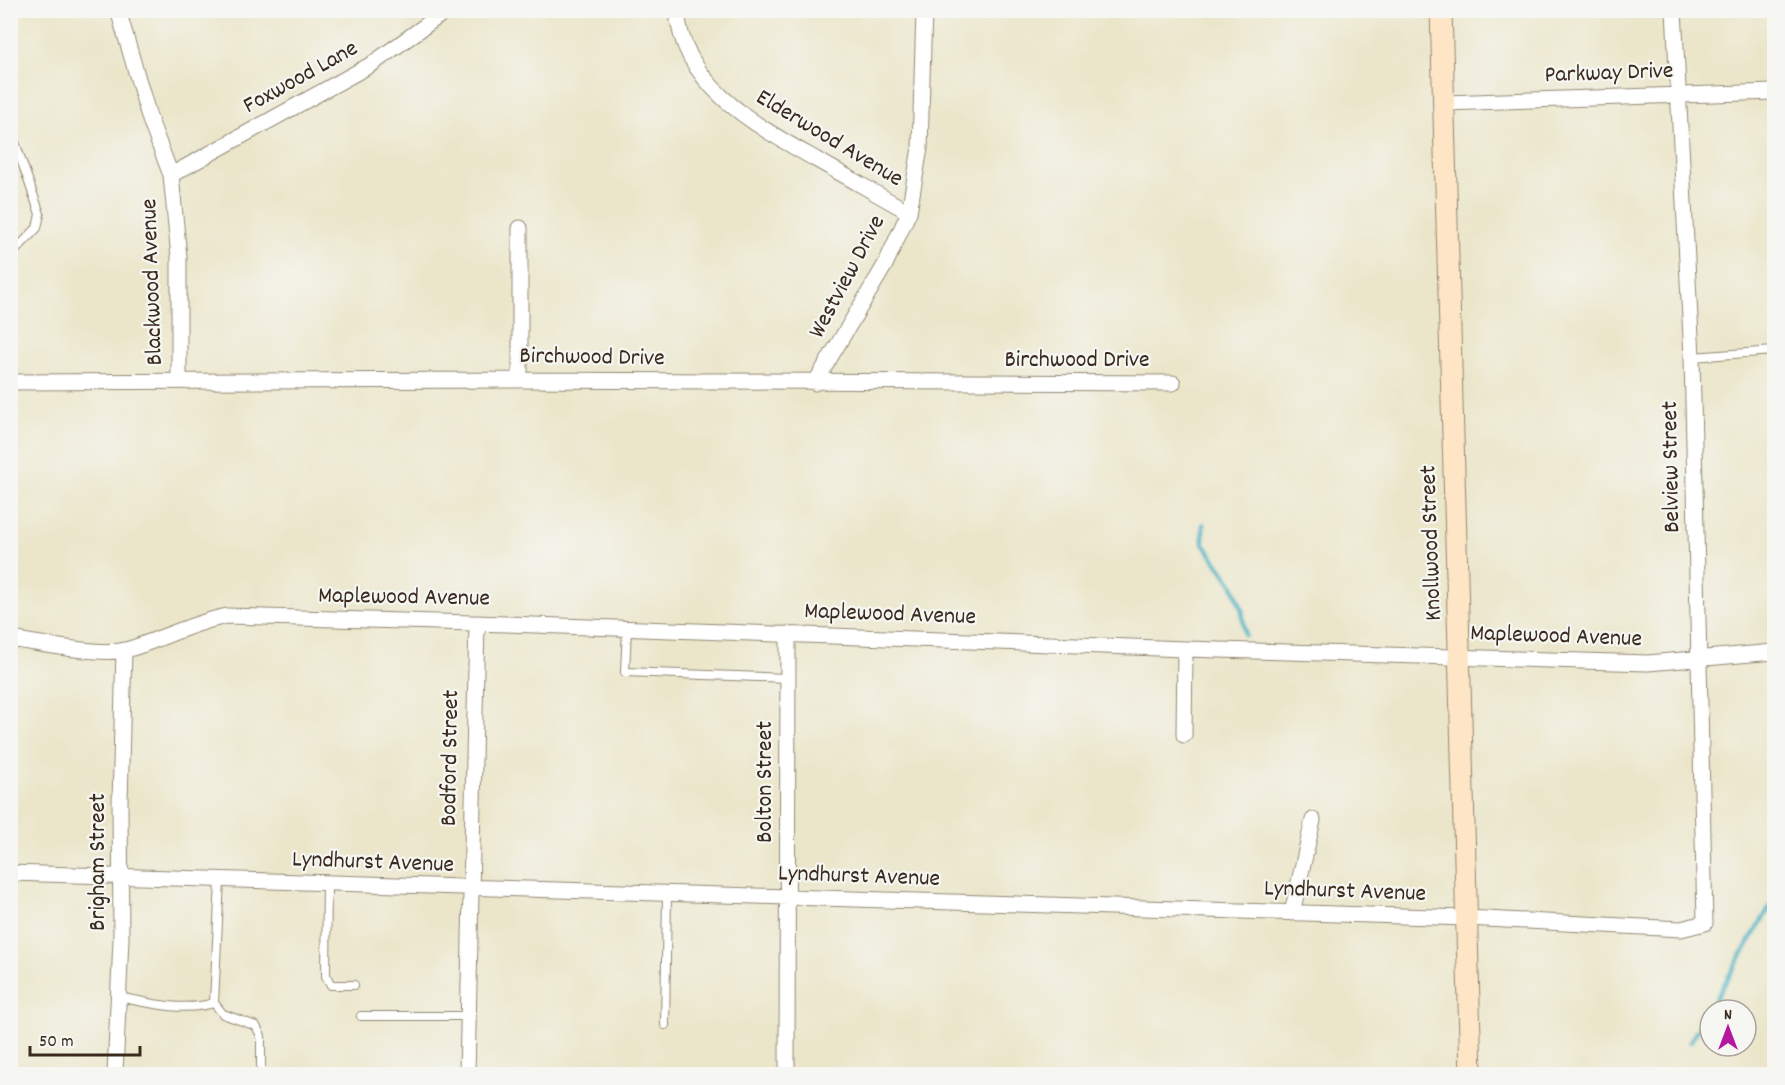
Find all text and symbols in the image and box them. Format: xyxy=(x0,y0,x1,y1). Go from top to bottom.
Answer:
street label: Foxwood Lane xyxy=(237,32,365,124)
street label: Parkway Drive xyxy=(1544,55,1674,93)
street label: Elderwood Avenue xyxy=(749,82,909,196)
street label: Blackwood Avenue xyxy=(133,198,173,366)
street label: Westview Drive xyxy=(801,209,895,345)
street label: Birchwood Drive xyxy=(519,340,665,376)
street label: Birchwood Drive xyxy=(1004,344,1150,378)
street label: Belview Street xyxy=(1654,401,1690,533)
street label: Knollwood Street xyxy=(1412,464,1452,622)
street label: Maplewood Avenue xyxy=(318,580,490,616)
street label: Maplewood Avenue xyxy=(804,595,976,635)
street label: Maplewood Avenue xyxy=(1470,617,1642,657)
street label: Bodford Street xyxy=(433,689,469,826)
street label: Bolton Street xyxy=(749,721,783,843)
street label: Brigham Street xyxy=(82,793,116,931)
street label: Lyndhurst Avenue xyxy=(291,843,455,883)
street label: Lyndhurst Avenue xyxy=(777,857,941,897)
street label: Lyndhurst Avenue xyxy=(1263,872,1427,912)
north arrow xyxy=(1698,998,1758,1058)
text: N xyxy=(1724,1004,1732,1027)
scale bar xyxy=(30,1019,140,1057)
text: 50 m xyxy=(39,1030,74,1055)

